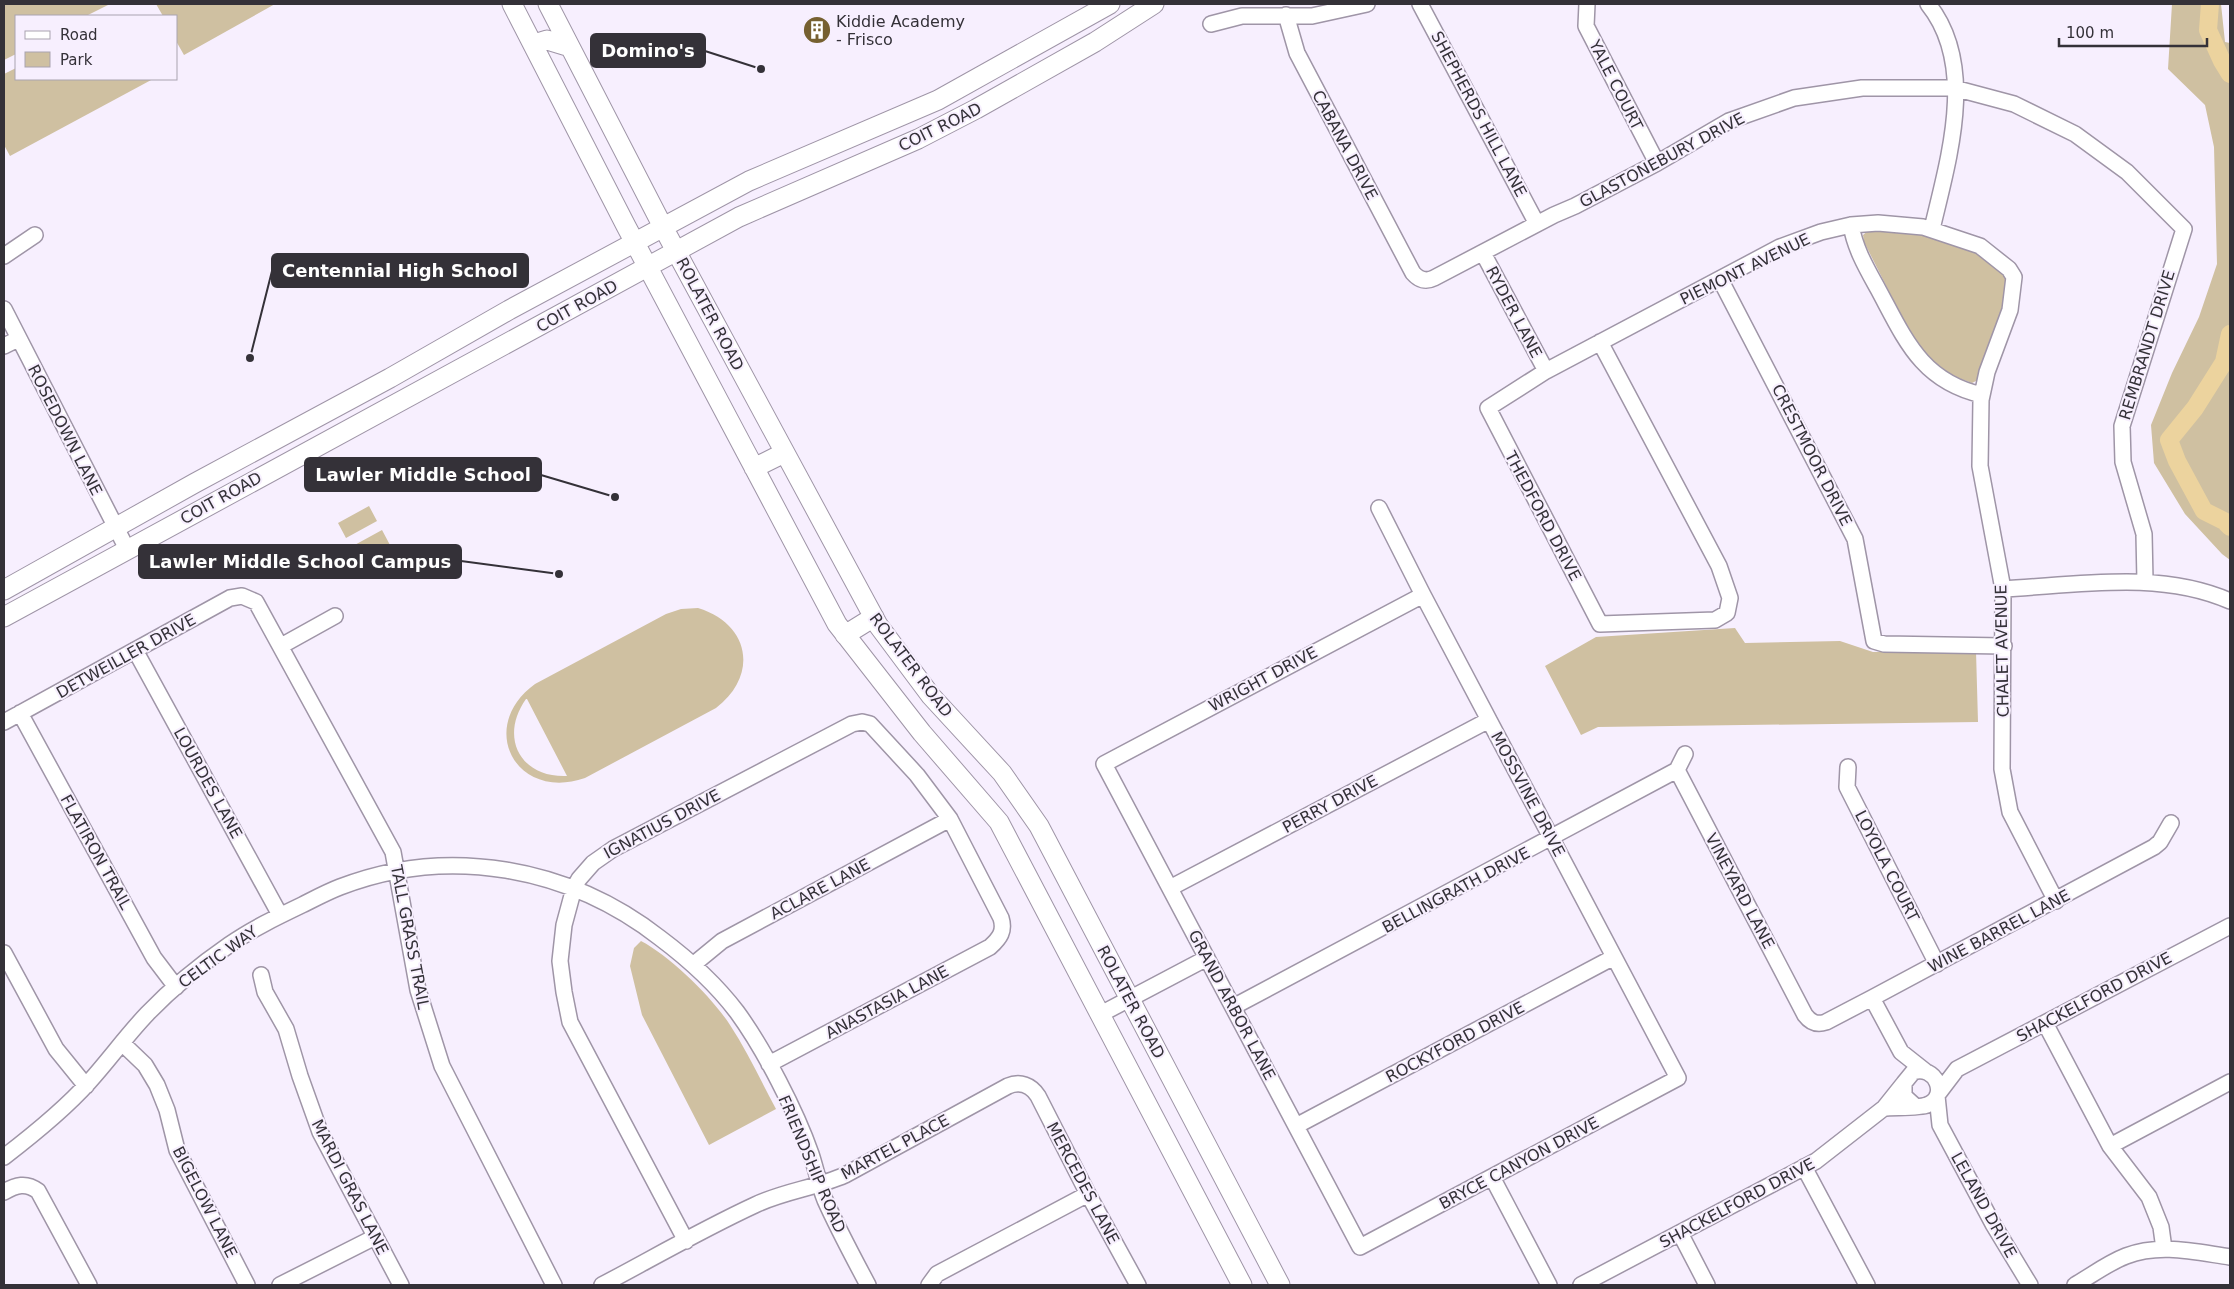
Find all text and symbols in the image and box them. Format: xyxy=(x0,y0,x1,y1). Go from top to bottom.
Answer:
place label: Kiddie Academy - Frisco xyxy=(836,12,965,49)
legend xyxy=(15,15,178,80)
building icon: Kiddie Academy - Frisco xyxy=(802,15,832,45)
scale bar xyxy=(2059,15,2206,47)
text: 100 m xyxy=(2066,24,2114,42)
text: Road xyxy=(60,26,98,44)
street label: SHEPHERDS HILL LANE xyxy=(1427,28,1531,200)
callout: Domino's xyxy=(591,34,705,67)
street label: YALE COURT xyxy=(1585,36,1647,134)
text: Domino's xyxy=(601,40,695,61)
text: Park xyxy=(60,51,93,69)
street label: CABANA DRIVE xyxy=(1308,87,1382,203)
street label: COIT ROAD xyxy=(895,99,985,155)
street label: GLASTONEBURY DRIVE xyxy=(1576,108,1748,212)
street label: PIEMONT AVENUE xyxy=(1677,229,1813,309)
callout: Centennial High School xyxy=(272,254,528,287)
street label: ROLATER ROAD xyxy=(672,254,748,374)
text: Centennial High School xyxy=(282,260,518,281)
street label: RYDER LANE xyxy=(1482,263,1546,361)
street label: REMBRANDT DRIVE xyxy=(2115,268,2179,422)
street label: COIT ROAD xyxy=(533,276,621,336)
street label: ROSEDOWN LANE xyxy=(24,361,106,499)
street label: CRESTMOOR DRIVE xyxy=(1768,381,1856,529)
street label: THEDFORD DRIVE xyxy=(1500,447,1585,584)
callout: Lawler Middle School xyxy=(305,458,541,491)
text: Lawler Middle School xyxy=(315,464,531,485)
street label: COIT ROAD xyxy=(177,468,265,528)
callout: Lawler Middle School Campus xyxy=(139,545,461,578)
text: Lawler Middle School Campus xyxy=(149,551,451,572)
street label: CHALET AVENUE xyxy=(1991,584,2013,718)
street label: ROLATER ROAD xyxy=(866,609,956,721)
street label: DETWEILLER DRIVE xyxy=(53,610,199,702)
street label: WRIGHT DRIVE xyxy=(1205,642,1321,716)
street label: LOURDES LANE xyxy=(170,724,246,842)
street label: MOSSVINE DRIVE xyxy=(1487,728,1569,860)
street label: PERRY DRIVE xyxy=(1279,771,1381,837)
street label: IGNATIUS DRIVE xyxy=(600,785,724,863)
street label: FLATIRON TRAIL xyxy=(57,791,135,913)
street label: LOYOLA COURT xyxy=(1851,807,1923,925)
street label: VINEYARD LANE xyxy=(1702,830,1778,952)
street label: BELLINGRATH DRIVE xyxy=(1379,843,1533,937)
street label: ACLARE LANE xyxy=(767,855,873,923)
street label: TALL GRASS TRAIL xyxy=(387,862,433,1011)
street label: WINE BARREL LANE xyxy=(1925,885,2073,977)
street label: CELTIC WAY xyxy=(175,922,261,992)
street label: GRAND ARBOR LANE xyxy=(1184,927,1280,1083)
street label: ROLATER ROAD xyxy=(1093,942,1169,1062)
street label: SHACKELFORD DRIVE xyxy=(2013,948,2175,1046)
street label: ANASTASIA LANE xyxy=(822,962,952,1042)
street label: ROCKYFORD DRIVE xyxy=(1383,997,1527,1087)
street label: FRIENDSHIP ROAD xyxy=(774,1092,850,1236)
street label: MARTEL PLACE xyxy=(838,1111,952,1183)
street label: BRYCE CANYON DRIVE xyxy=(1436,1113,1602,1213)
street label: MARDI GRAS LANE xyxy=(308,1116,392,1258)
street label: MERCEDES LANE xyxy=(1043,1119,1123,1247)
street label: BIGELOW LANE xyxy=(169,1143,241,1261)
street label: LELAND DRIVE xyxy=(1947,1149,2021,1261)
street label: SHACKELFORD DRIVE xyxy=(1656,1154,1818,1252)

